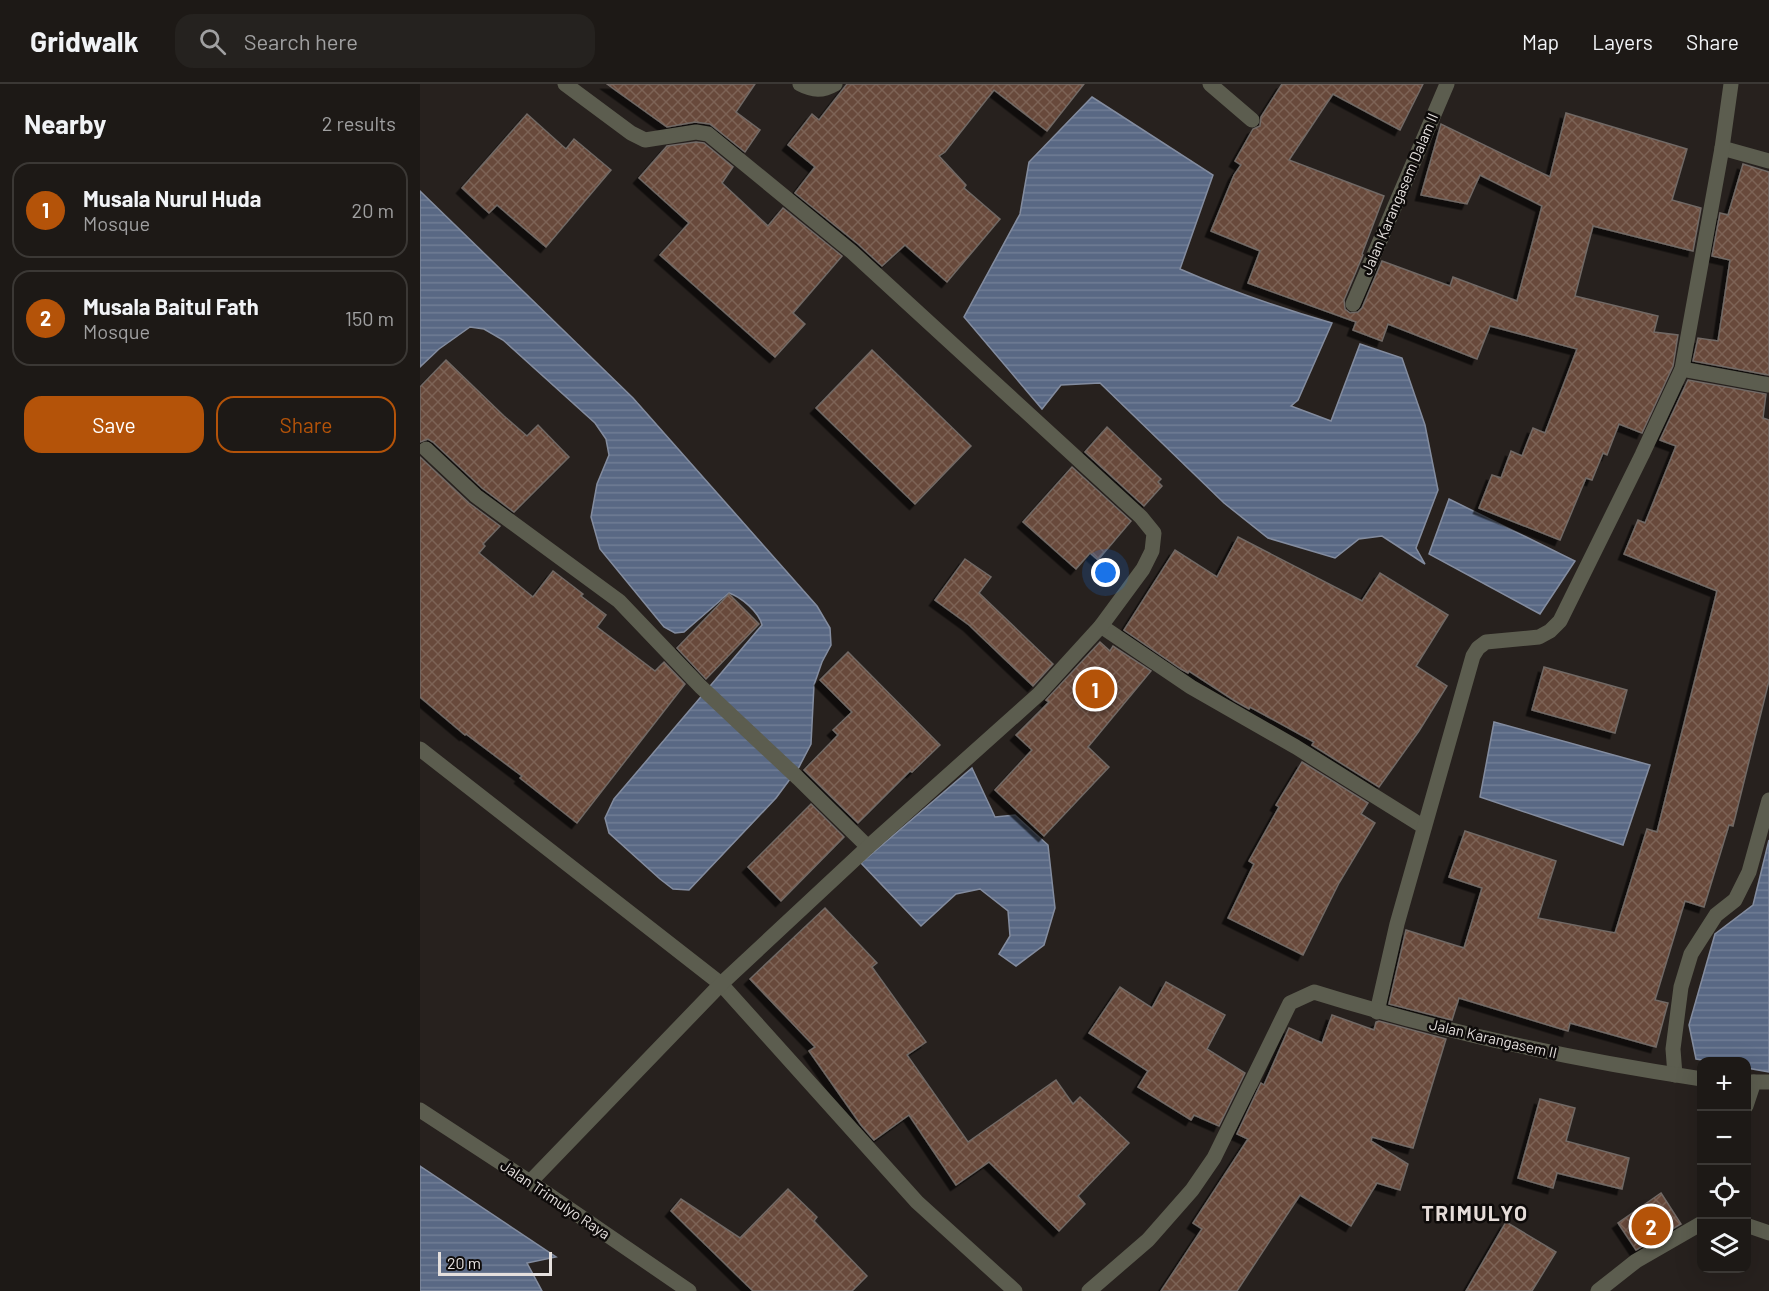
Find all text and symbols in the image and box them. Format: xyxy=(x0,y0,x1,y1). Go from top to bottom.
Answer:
search box xyxy=(175,14,595,68)
text: Gridwalk xyxy=(30,24,139,58)
icon: search xyxy=(196,25,229,58)
text: Search here xyxy=(244,28,358,54)
text: Map xyxy=(1522,29,1559,54)
text: Layers xyxy=(1592,29,1653,54)
text: Share xyxy=(1686,29,1739,54)
text: Nearby xyxy=(24,108,106,139)
street label: Jalan Karangasem Dalam II xyxy=(1357,110,1441,277)
text: 2 results xyxy=(322,111,396,135)
text: Musala Nurul Huda xyxy=(83,185,261,211)
text: 1 xyxy=(42,198,49,222)
text: 20 m xyxy=(351,198,394,222)
text: Mosque xyxy=(83,211,150,235)
text: Musala Baitul Fath xyxy=(83,293,259,319)
text: 2 xyxy=(40,306,51,330)
text: 150 m xyxy=(345,306,394,330)
text: Mosque xyxy=(83,319,150,343)
button: Save xyxy=(24,396,204,453)
button: Share xyxy=(216,396,396,453)
your location xyxy=(1091,558,1120,587)
pin: 1 xyxy=(1076,666,1114,712)
street label: Jalan Karangasem II xyxy=(1428,1015,1559,1061)
map controls xyxy=(1697,1057,1751,1273)
button: + xyxy=(1697,1057,1751,1111)
button: − xyxy=(1697,1111,1751,1165)
street label: Jalan Trimulyo Raya xyxy=(497,1156,614,1243)
button: locate xyxy=(1697,1165,1751,1219)
district label: TRIMULYO xyxy=(1421,1200,1529,1225)
pin: 2 xyxy=(1632,1204,1670,1248)
button: layers xyxy=(1697,1219,1751,1273)
scale bar xyxy=(438,1249,552,1276)
text: 20 m xyxy=(447,1253,481,1272)

